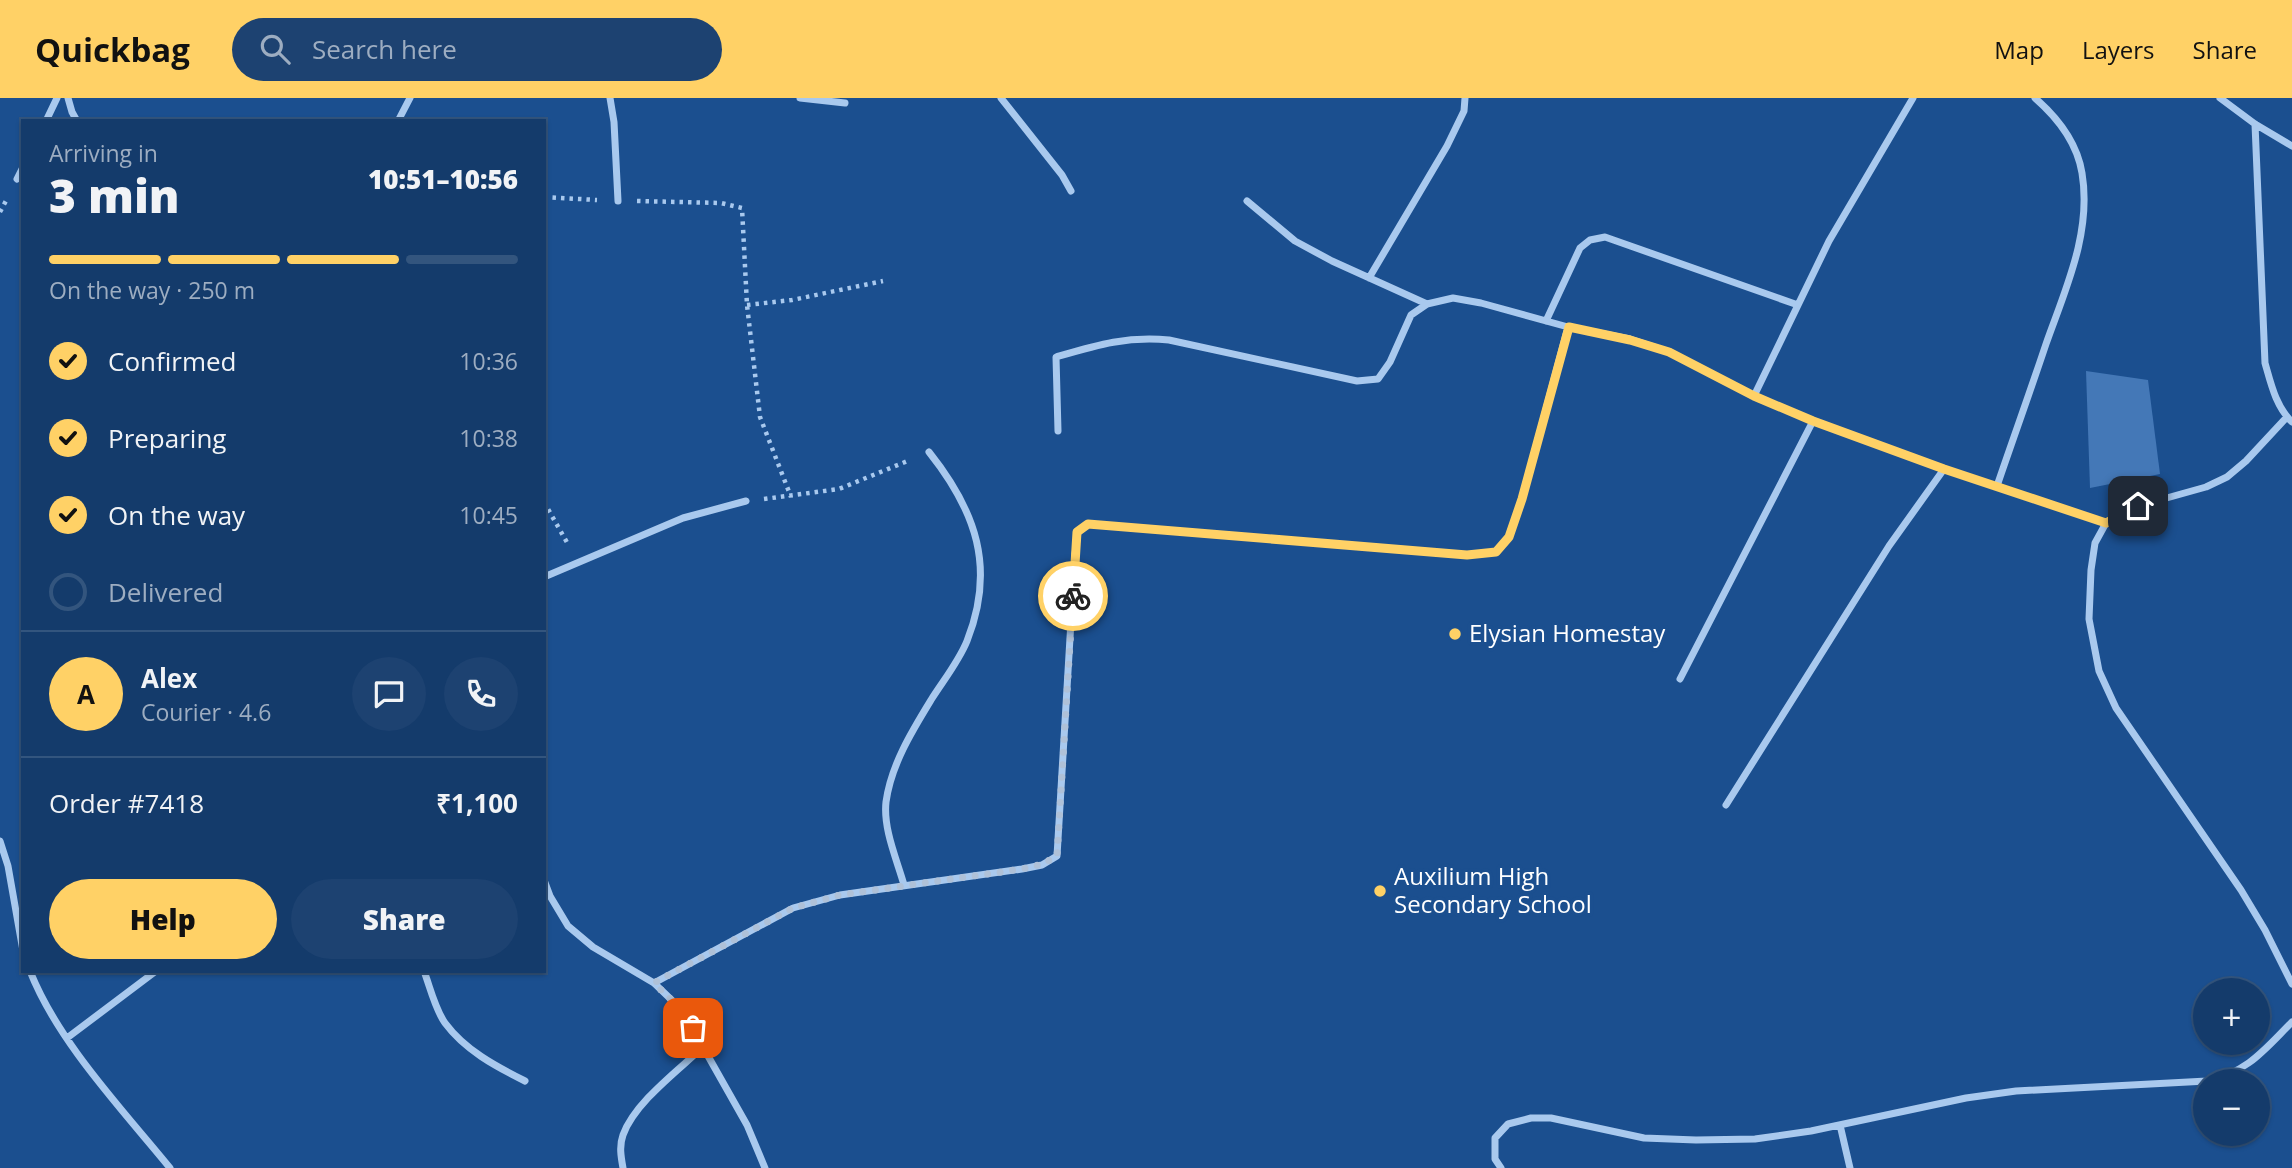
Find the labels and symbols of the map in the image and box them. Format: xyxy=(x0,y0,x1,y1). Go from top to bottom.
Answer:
pin xyxy=(2108,476,2168,536)
courier xyxy=(1038,561,1108,631)
place label: Elysian Homestay xyxy=(1469,616,1666,649)
marker: Elysian Homestay xyxy=(1447,626,1463,642)
place label: Auxilium High Secondary School xyxy=(1394,859,1592,920)
marker: Auxilium High Secondary School xyxy=(1372,883,1388,899)
pin xyxy=(663,998,723,1058)

